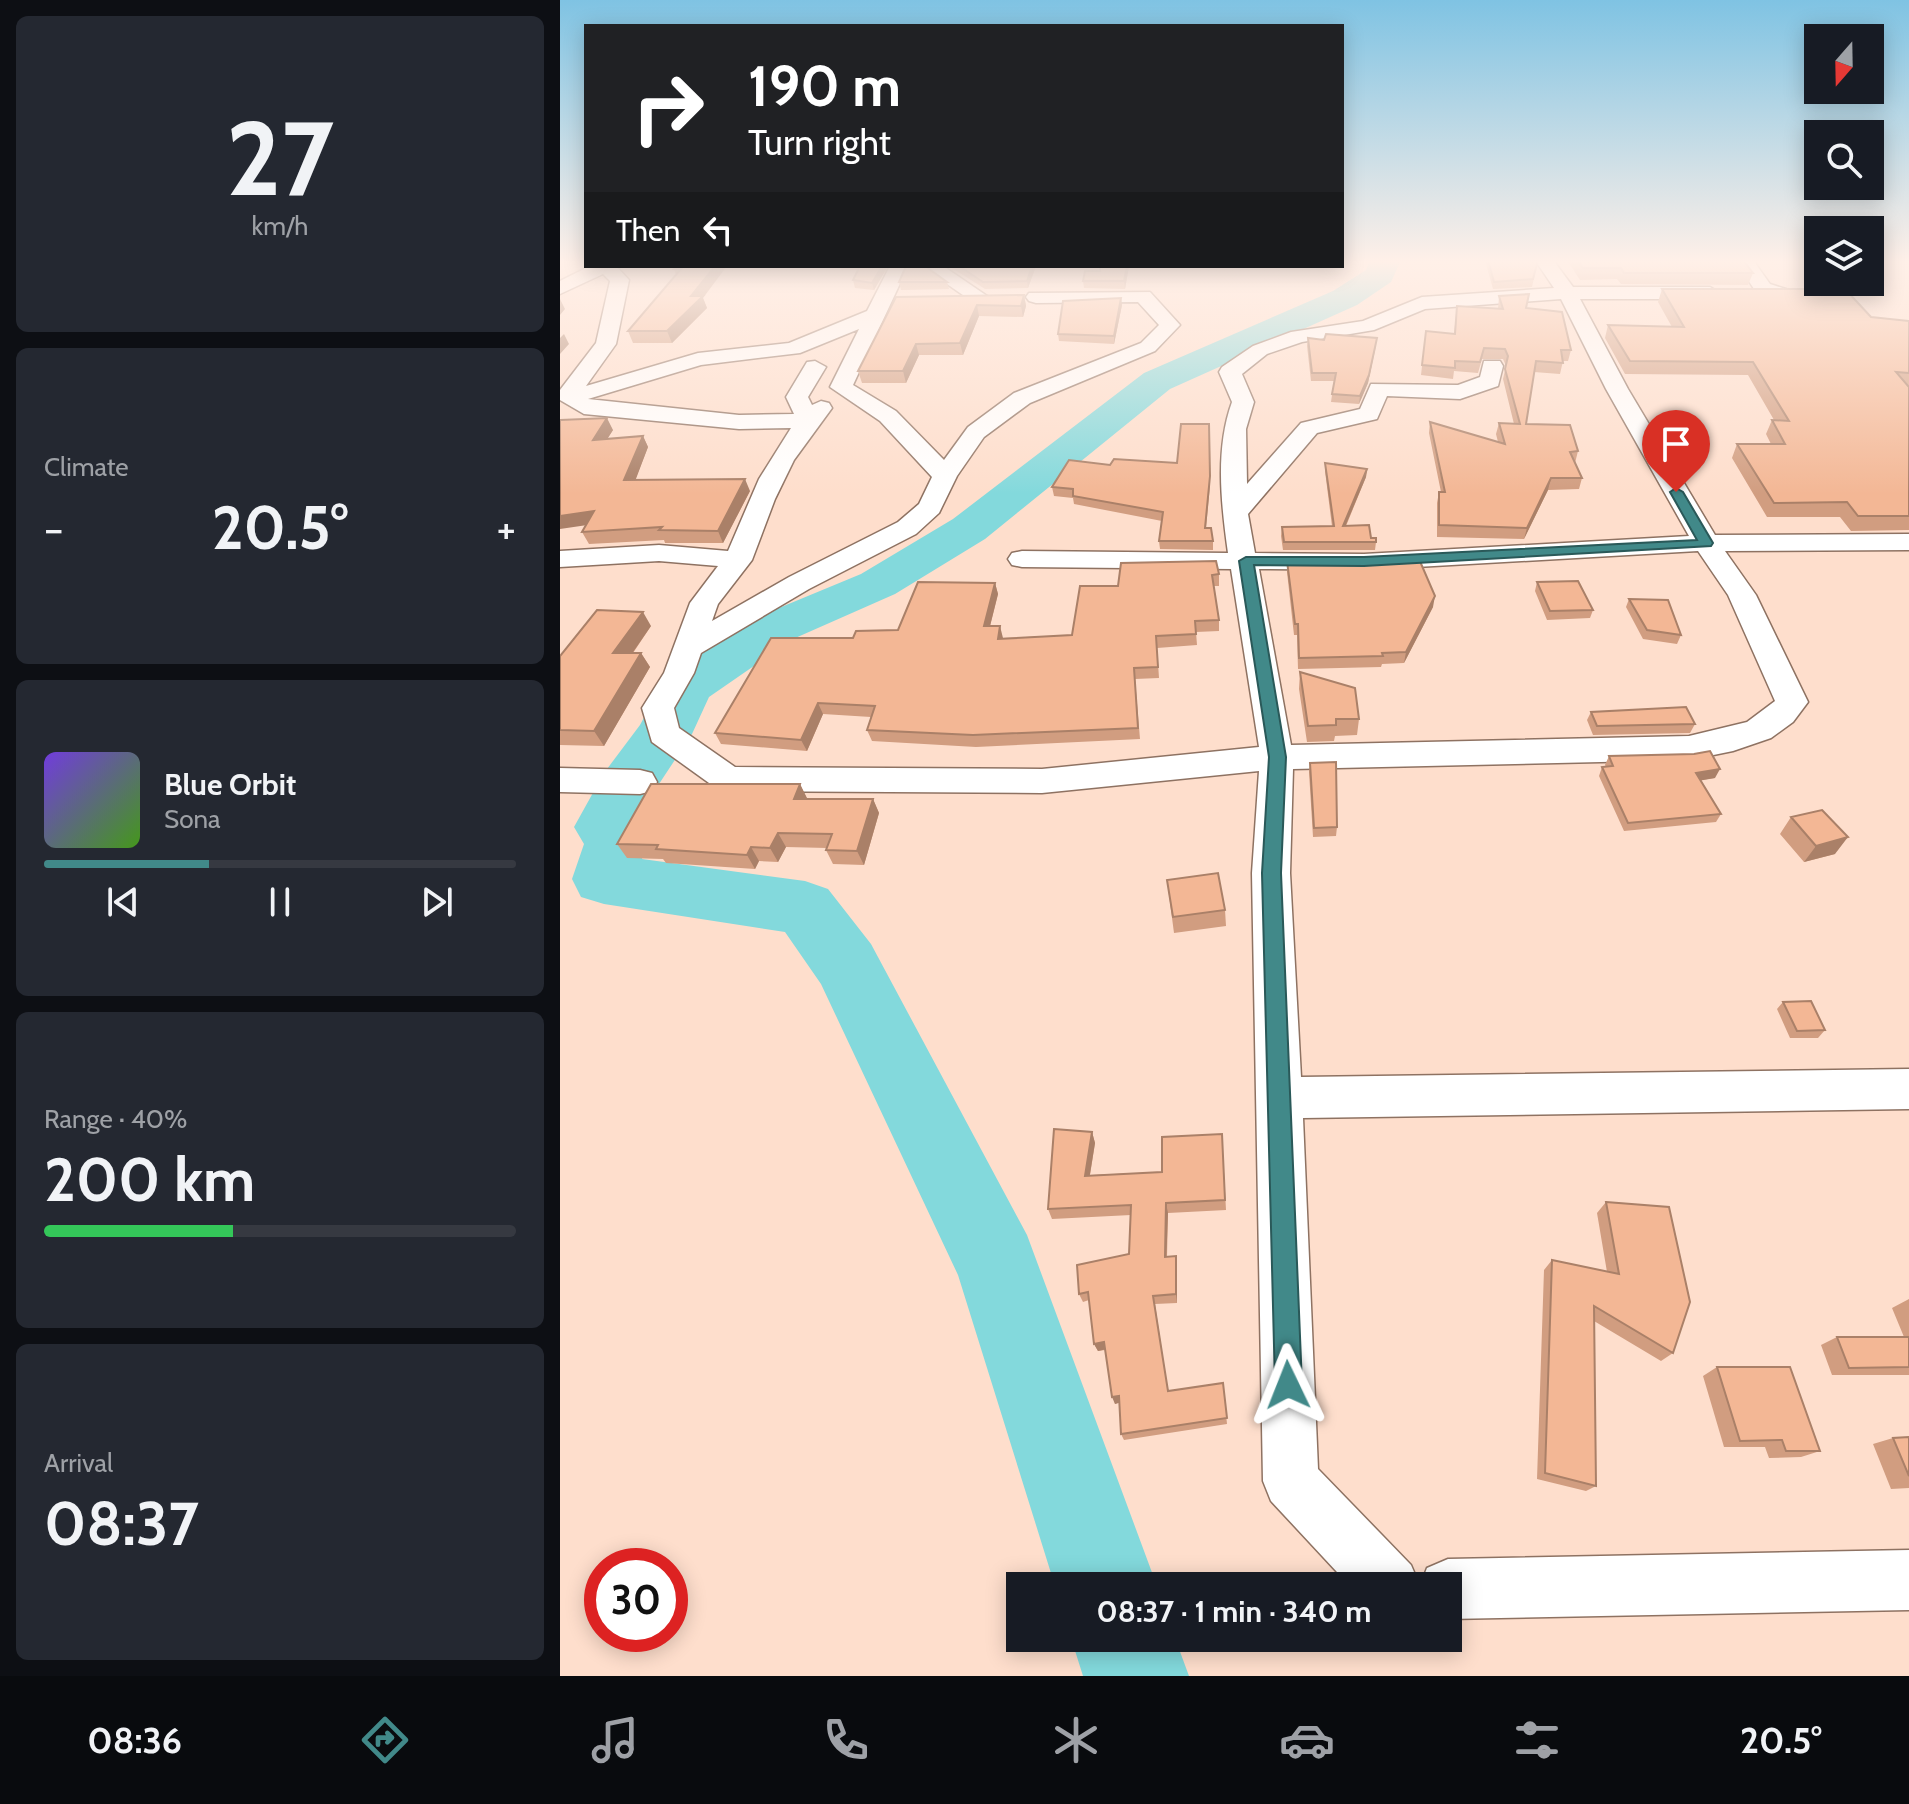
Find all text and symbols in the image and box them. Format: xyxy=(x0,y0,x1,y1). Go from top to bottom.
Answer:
north arrow xyxy=(1804,24,1884,104)
map controls xyxy=(1804,24,1884,296)
text: 190 m xyxy=(748,52,901,120)
icon: right xyxy=(616,56,720,160)
text: 27 xyxy=(226,95,334,221)
text: Turn right xyxy=(748,120,891,164)
button: search xyxy=(1804,120,1884,200)
icon: left xyxy=(696,208,740,252)
text: km/h xyxy=(252,210,308,242)
text: Then xyxy=(616,212,680,249)
button: layers xyxy=(1804,216,1884,296)
pin xyxy=(1642,410,1710,492)
icon: arrive xyxy=(1654,422,1698,466)
text: Climate xyxy=(44,451,129,483)
text: 20.5° xyxy=(212,491,348,564)
text: − xyxy=(44,502,63,555)
text: + xyxy=(497,502,516,555)
text: Blue Orbit xyxy=(164,766,296,803)
text: Sona xyxy=(164,803,221,835)
icon: previous xyxy=(101,880,145,924)
icon: pause xyxy=(258,880,302,924)
icon: next xyxy=(415,880,459,924)
text: Range · 40% xyxy=(44,1103,187,1135)
text: 200 km xyxy=(44,1143,255,1216)
position arrow xyxy=(1246,1343,1330,1427)
text: Arrival xyxy=(44,1447,113,1479)
text: 08:37 xyxy=(44,1487,199,1560)
speed limit sign: 30 xyxy=(584,1548,688,1652)
text: 08:37 · 1 min · 340 m xyxy=(1097,1593,1371,1630)
icon: directions xyxy=(357,1712,413,1768)
icon: music xyxy=(587,1712,643,1768)
icon: phone xyxy=(818,1712,874,1768)
icon: climate xyxy=(1048,1712,1104,1768)
icon: car xyxy=(1279,1712,1335,1768)
icon: filters xyxy=(1509,1712,1565,1768)
text: 08:36 xyxy=(87,1718,182,1762)
text: 20.5° xyxy=(1740,1718,1822,1762)

